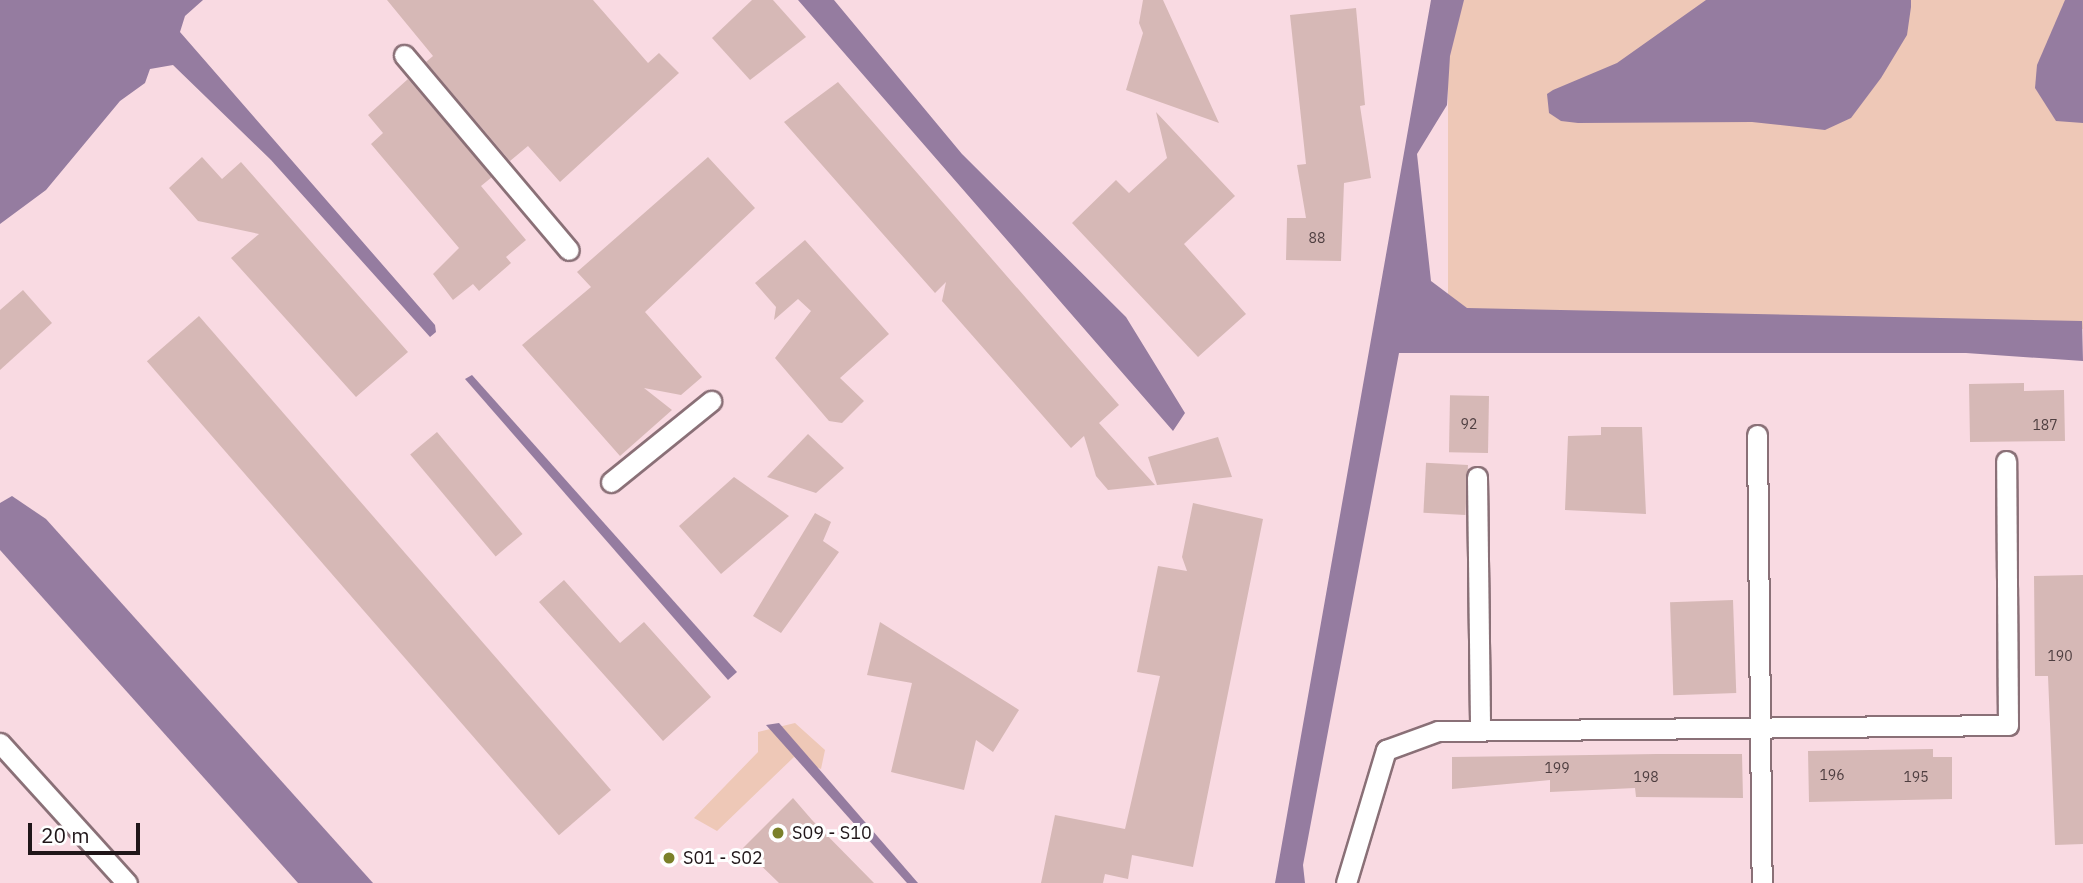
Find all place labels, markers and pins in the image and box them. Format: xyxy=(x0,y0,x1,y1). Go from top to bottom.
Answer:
place label: S09 - S10 xyxy=(792,822,872,844)
marker: S09 - S10 xyxy=(770,825,786,841)
place label: S01 - S02 xyxy=(683,847,763,869)
marker: S01 - S02 xyxy=(661,850,677,866)

